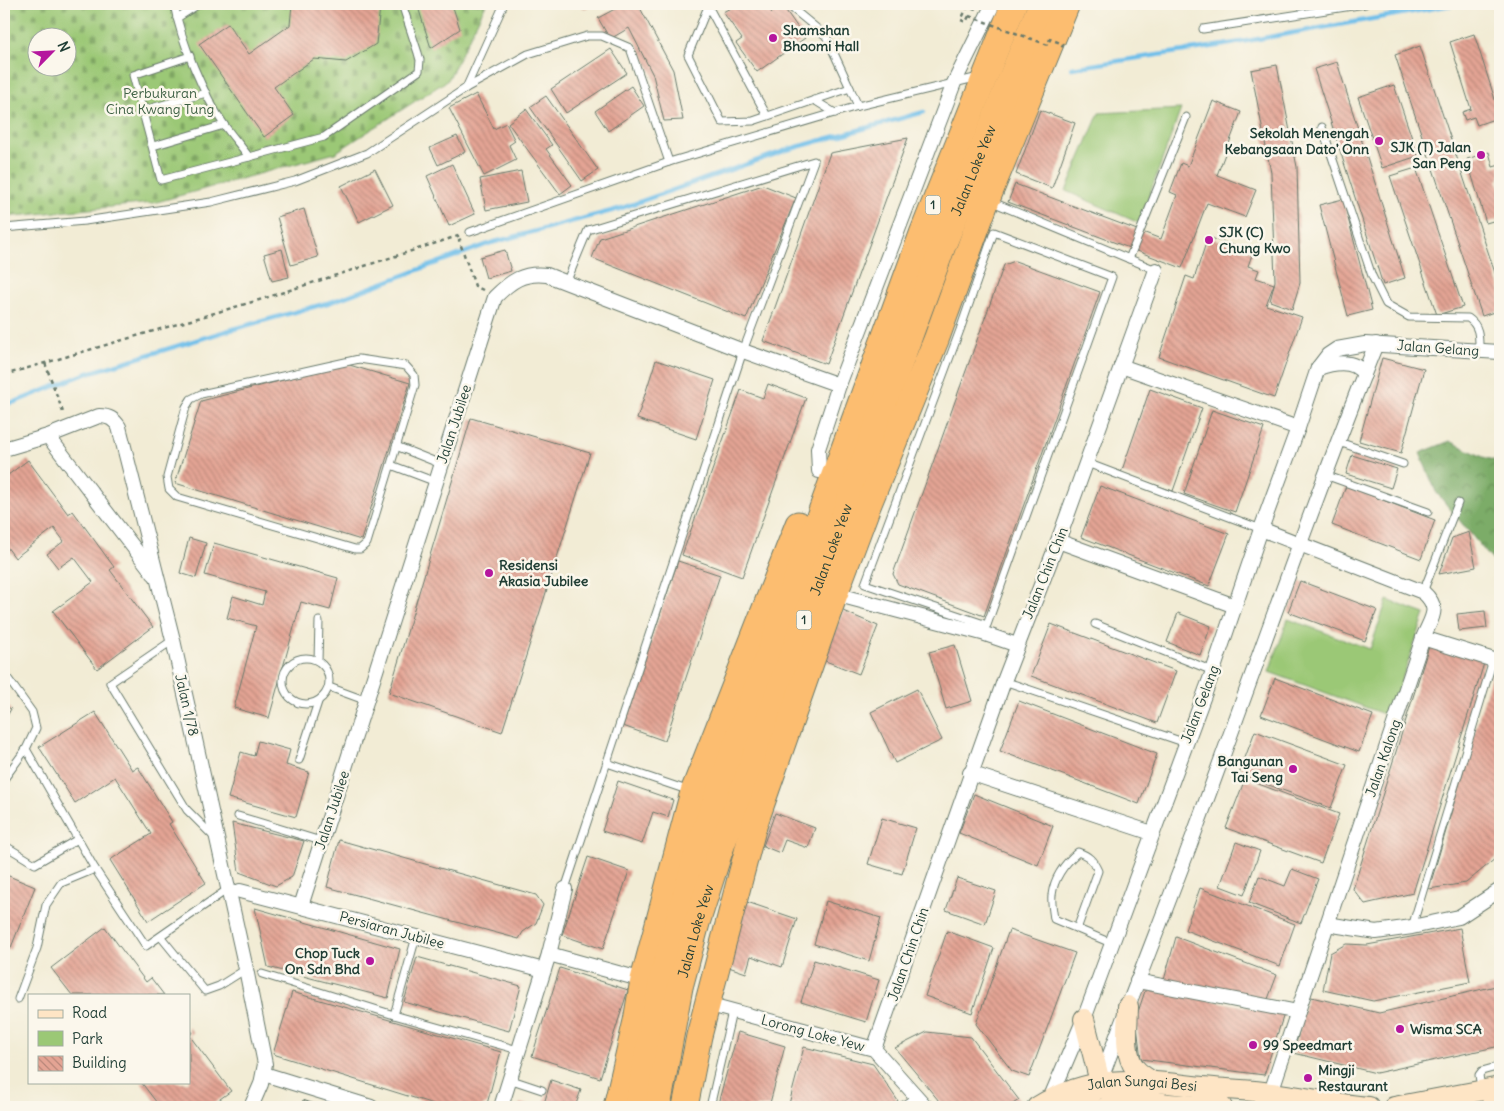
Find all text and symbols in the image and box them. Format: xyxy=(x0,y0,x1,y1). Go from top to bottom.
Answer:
place label: Shamshan Bhoomi Hall xyxy=(783,21,859,55)
north arrow xyxy=(28,28,78,78)
marker: Shamshan Bhoomi Hall xyxy=(767,32,779,44)
text: N xyxy=(54,39,74,55)
park label: Perbukuran Cina Kwang Tung xyxy=(106,84,214,118)
street label: Jalan Loke Yew xyxy=(947,123,1000,219)
place label: Sekolah Menengah Kebangsaan Dato' Onn xyxy=(1224,124,1369,158)
marker: Sekolah Menengah Kebangsaan Dato' Onn xyxy=(1373,135,1385,147)
place label: SJK (T) Jalan San Peng xyxy=(1390,138,1471,172)
marker: SJK (T) Jalan San Peng xyxy=(1475,149,1487,161)
road number: 1 xyxy=(926,196,940,214)
place label: SJK (C) Chung Kwo xyxy=(1219,223,1291,257)
marker: SJK (C) Chung Kwo xyxy=(1203,234,1215,246)
street label: Jalan Gelang xyxy=(1396,336,1480,360)
street label: Jalan Jubilee xyxy=(433,382,475,466)
street label: Jalan Loke Yew xyxy=(806,501,856,598)
street label: Jalan Chin Chin xyxy=(1018,524,1072,622)
place label: Residensi Akasia Jubilee xyxy=(499,556,589,590)
marker: Residensi Akasia Jubilee xyxy=(483,567,495,579)
road number: 1 xyxy=(796,610,812,630)
street label: Jalan Gelang xyxy=(1177,662,1223,746)
street label: Jalan 1/78 xyxy=(171,672,203,738)
street label: Jalan Kalong xyxy=(1361,717,1405,799)
place label: Bangunan Tai Seng xyxy=(1218,752,1283,786)
marker: Bangunan Tai Seng xyxy=(1287,763,1299,775)
street label: Jalan Jubilee xyxy=(311,768,353,852)
street label: Jalan Loke Yew xyxy=(674,882,718,980)
street label: Jalan Chin Chin xyxy=(884,905,932,1003)
street label: Persiaran Jubilee xyxy=(338,907,446,953)
place label: Chop Tuck On Sdn Bhd xyxy=(285,944,361,978)
marker: Chop Tuck On Sdn Bhd xyxy=(364,955,376,967)
legend xyxy=(28,994,190,1084)
text: Road xyxy=(72,1003,107,1022)
street label: Lorong Loke Yew xyxy=(759,1011,867,1055)
place label: Wisma SCA xyxy=(1410,1020,1482,1038)
marker: Wisma SCA xyxy=(1394,1023,1406,1035)
text: Park xyxy=(72,1029,103,1048)
place label: 99 Speedmart xyxy=(1263,1036,1353,1054)
marker: 99 Speedmart xyxy=(1247,1039,1259,1051)
text: Building xyxy=(72,1053,127,1072)
place label: Mingji Restaurant xyxy=(1318,1061,1388,1095)
street label: Jalan Sungai Besi xyxy=(1085,1072,1198,1095)
marker: Mingji Restaurant xyxy=(1302,1072,1314,1084)

